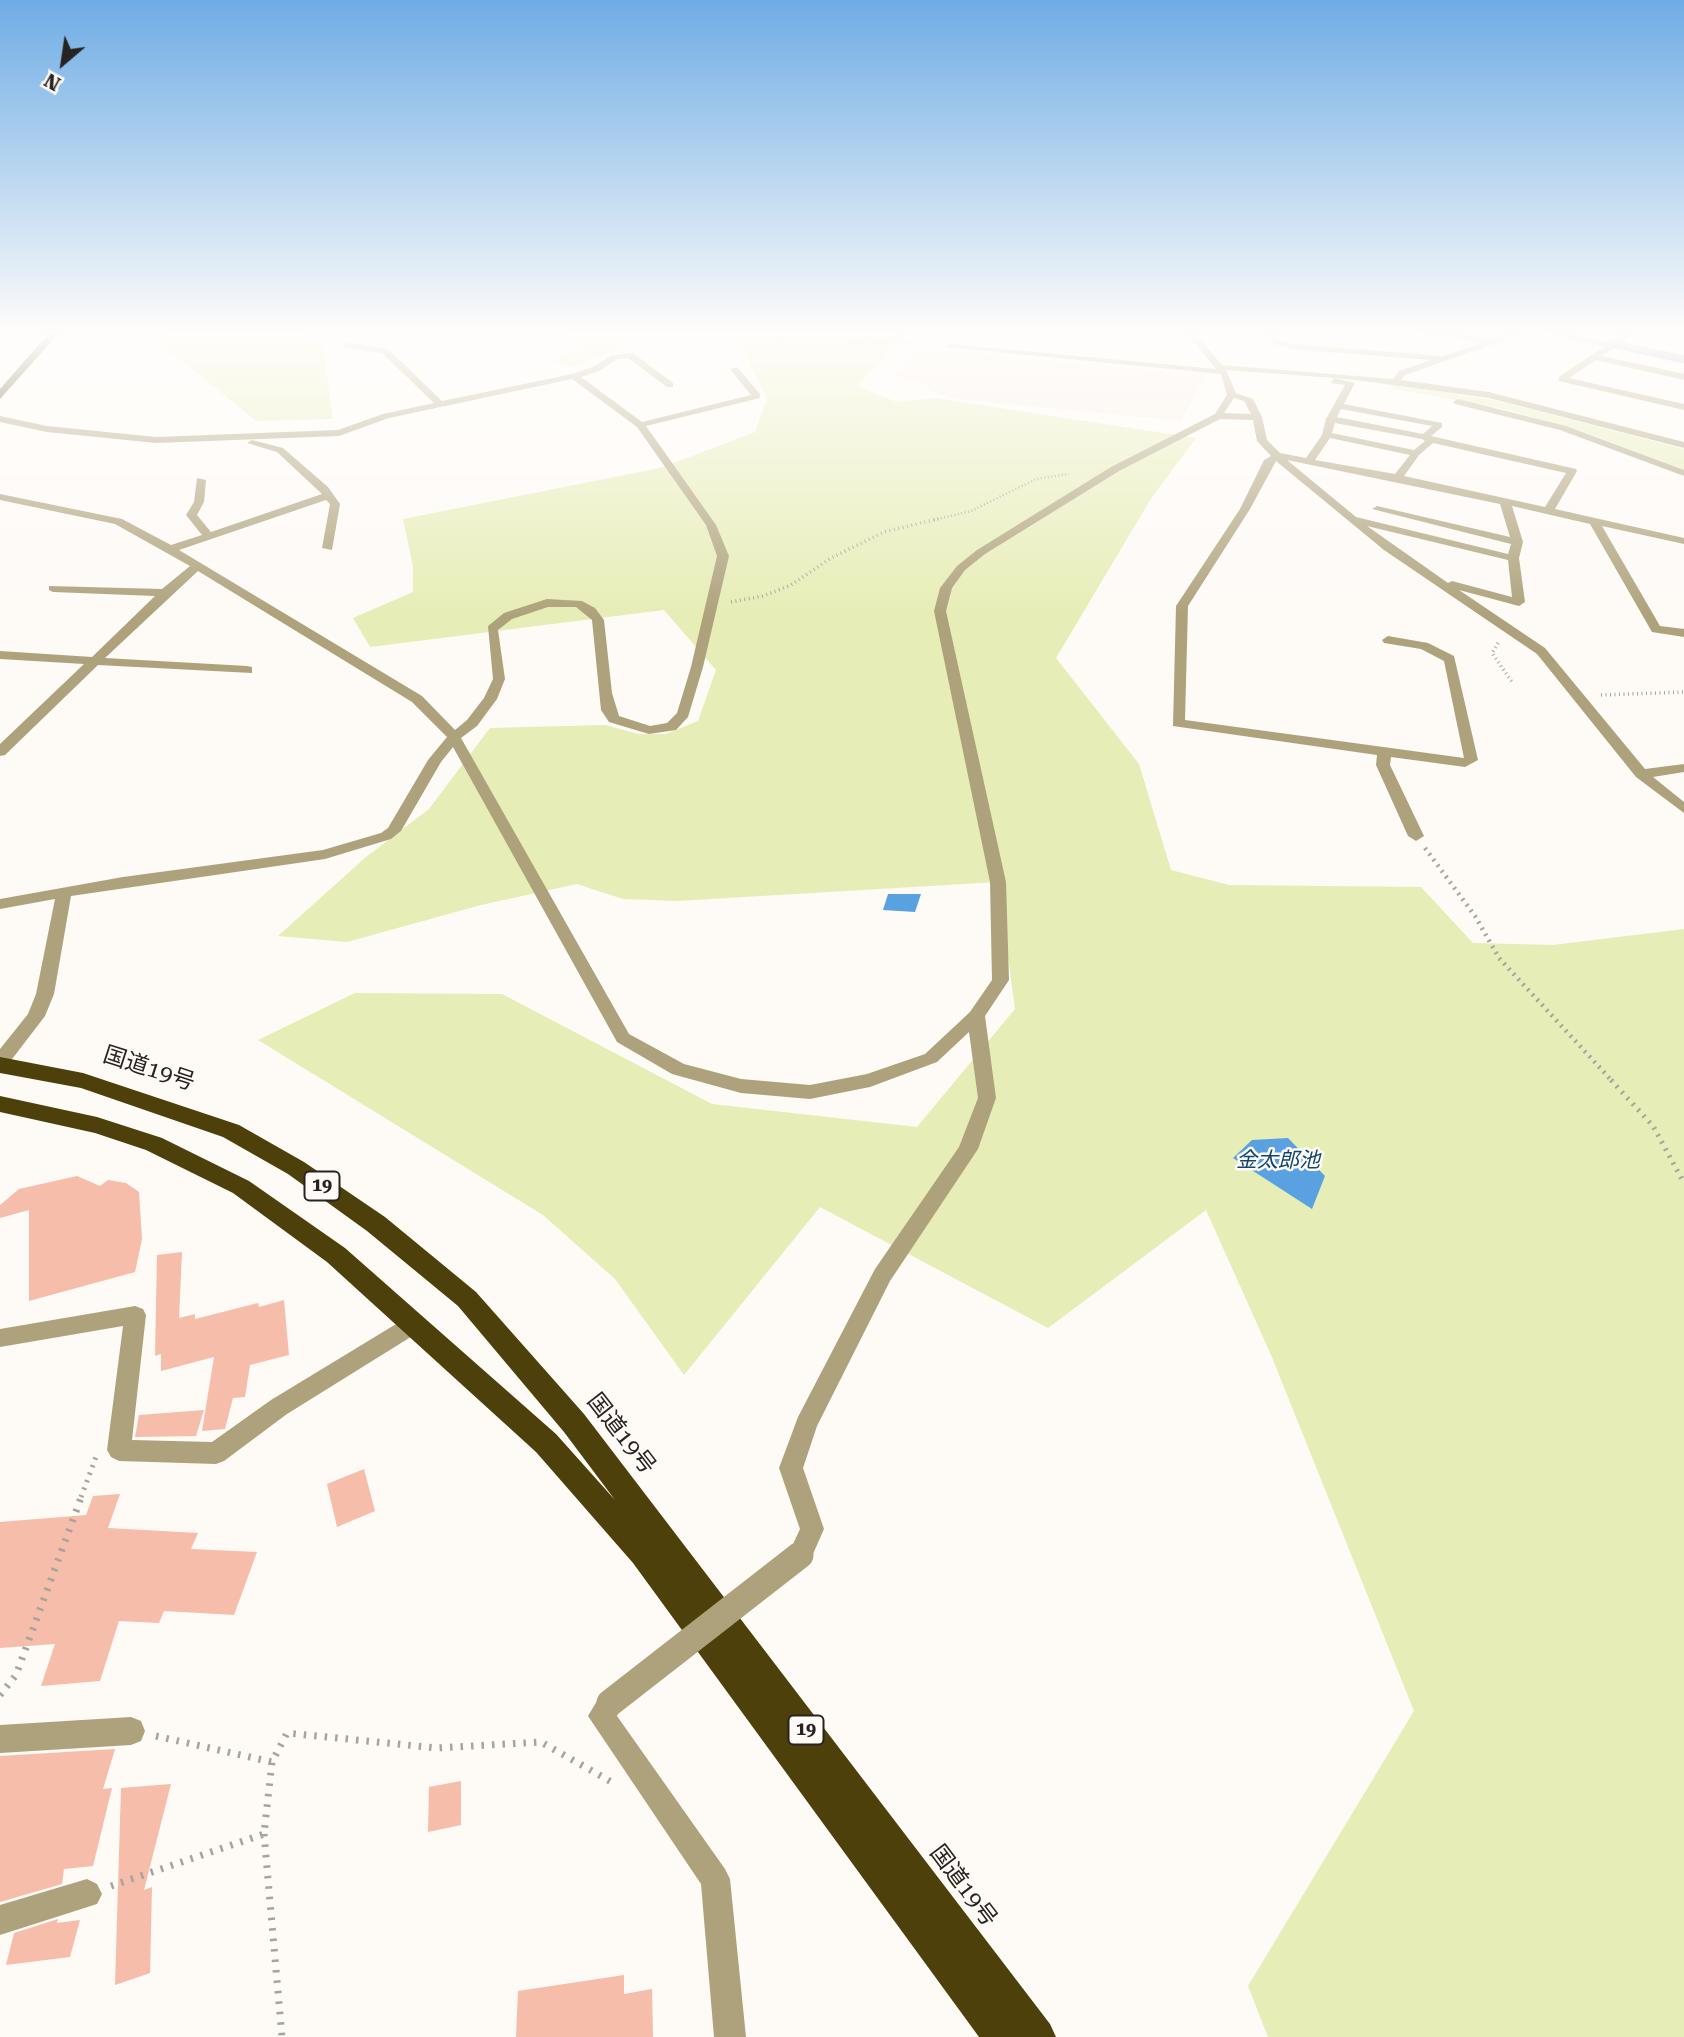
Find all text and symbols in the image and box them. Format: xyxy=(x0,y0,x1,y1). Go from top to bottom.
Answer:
north arrow xyxy=(28,28,98,98)
text: N xyxy=(41,68,65,95)
street label: 国道19号 xyxy=(100,1041,198,1097)
water label: 金太郎池 xyxy=(1236,1148,1320,1174)
road number: 19 xyxy=(304,1171,340,1200)
street label: 国道19号 xyxy=(581,1388,661,1480)
road number: 19 xyxy=(788,1716,824,1744)
street label: 国道19号 xyxy=(923,1840,1003,1932)

